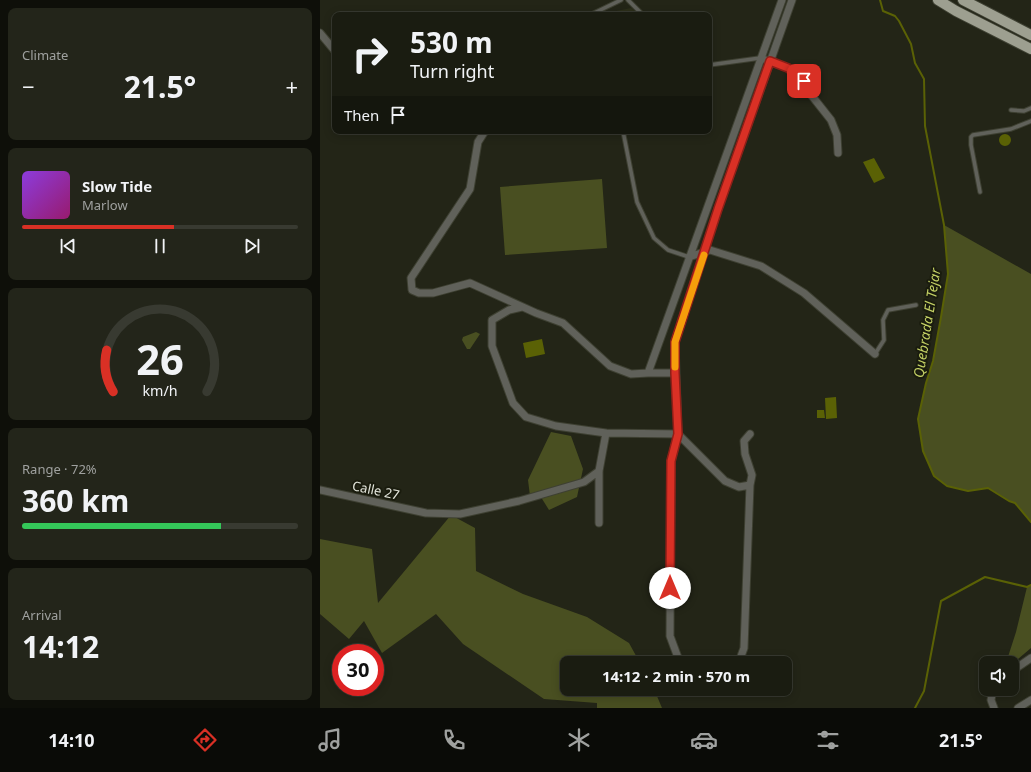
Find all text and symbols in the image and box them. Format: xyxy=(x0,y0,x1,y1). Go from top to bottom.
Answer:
text: 530 m xyxy=(410,23,493,61)
icon: right xyxy=(344,28,396,80)
text: Climate xyxy=(22,46,68,64)
text: Turn right xyxy=(410,59,494,83)
pin xyxy=(787,64,821,98)
text: 21.5° xyxy=(124,66,196,107)
icon: arrive xyxy=(793,70,815,92)
text: − xyxy=(22,71,35,101)
text: + xyxy=(285,71,298,101)
icon: arrive xyxy=(387,104,409,126)
text: Then xyxy=(344,105,379,125)
text: Slow Tide xyxy=(82,176,152,196)
text: Marlow xyxy=(82,196,128,214)
icon: previous xyxy=(57,235,79,257)
icon: pause xyxy=(149,235,171,257)
icon: next xyxy=(241,235,263,257)
water label: Quebrada El Tejar xyxy=(908,266,945,379)
text: 26 xyxy=(136,331,184,387)
text: km/h xyxy=(142,381,178,400)
text: Range · 72% xyxy=(22,460,97,478)
street label: Calle 27 xyxy=(351,476,401,504)
text: 360 km xyxy=(22,480,129,521)
position arrow xyxy=(649,567,691,609)
text: Arrival xyxy=(22,606,62,624)
text: 14:12 xyxy=(22,626,99,667)
speed limit sign: 30 xyxy=(332,644,384,696)
map controls xyxy=(979,656,1019,696)
button: sound xyxy=(979,656,1019,696)
text: 14:12 · 2 min · 570 m xyxy=(602,666,750,686)
icon: directions xyxy=(191,726,219,754)
icon: music xyxy=(316,726,344,754)
icon: phone xyxy=(440,726,468,754)
icon: climate xyxy=(565,726,593,754)
icon: car xyxy=(690,726,718,754)
icon: filters xyxy=(814,726,842,754)
text: 14:10 xyxy=(48,728,95,752)
text: 21.5° xyxy=(939,728,983,752)

